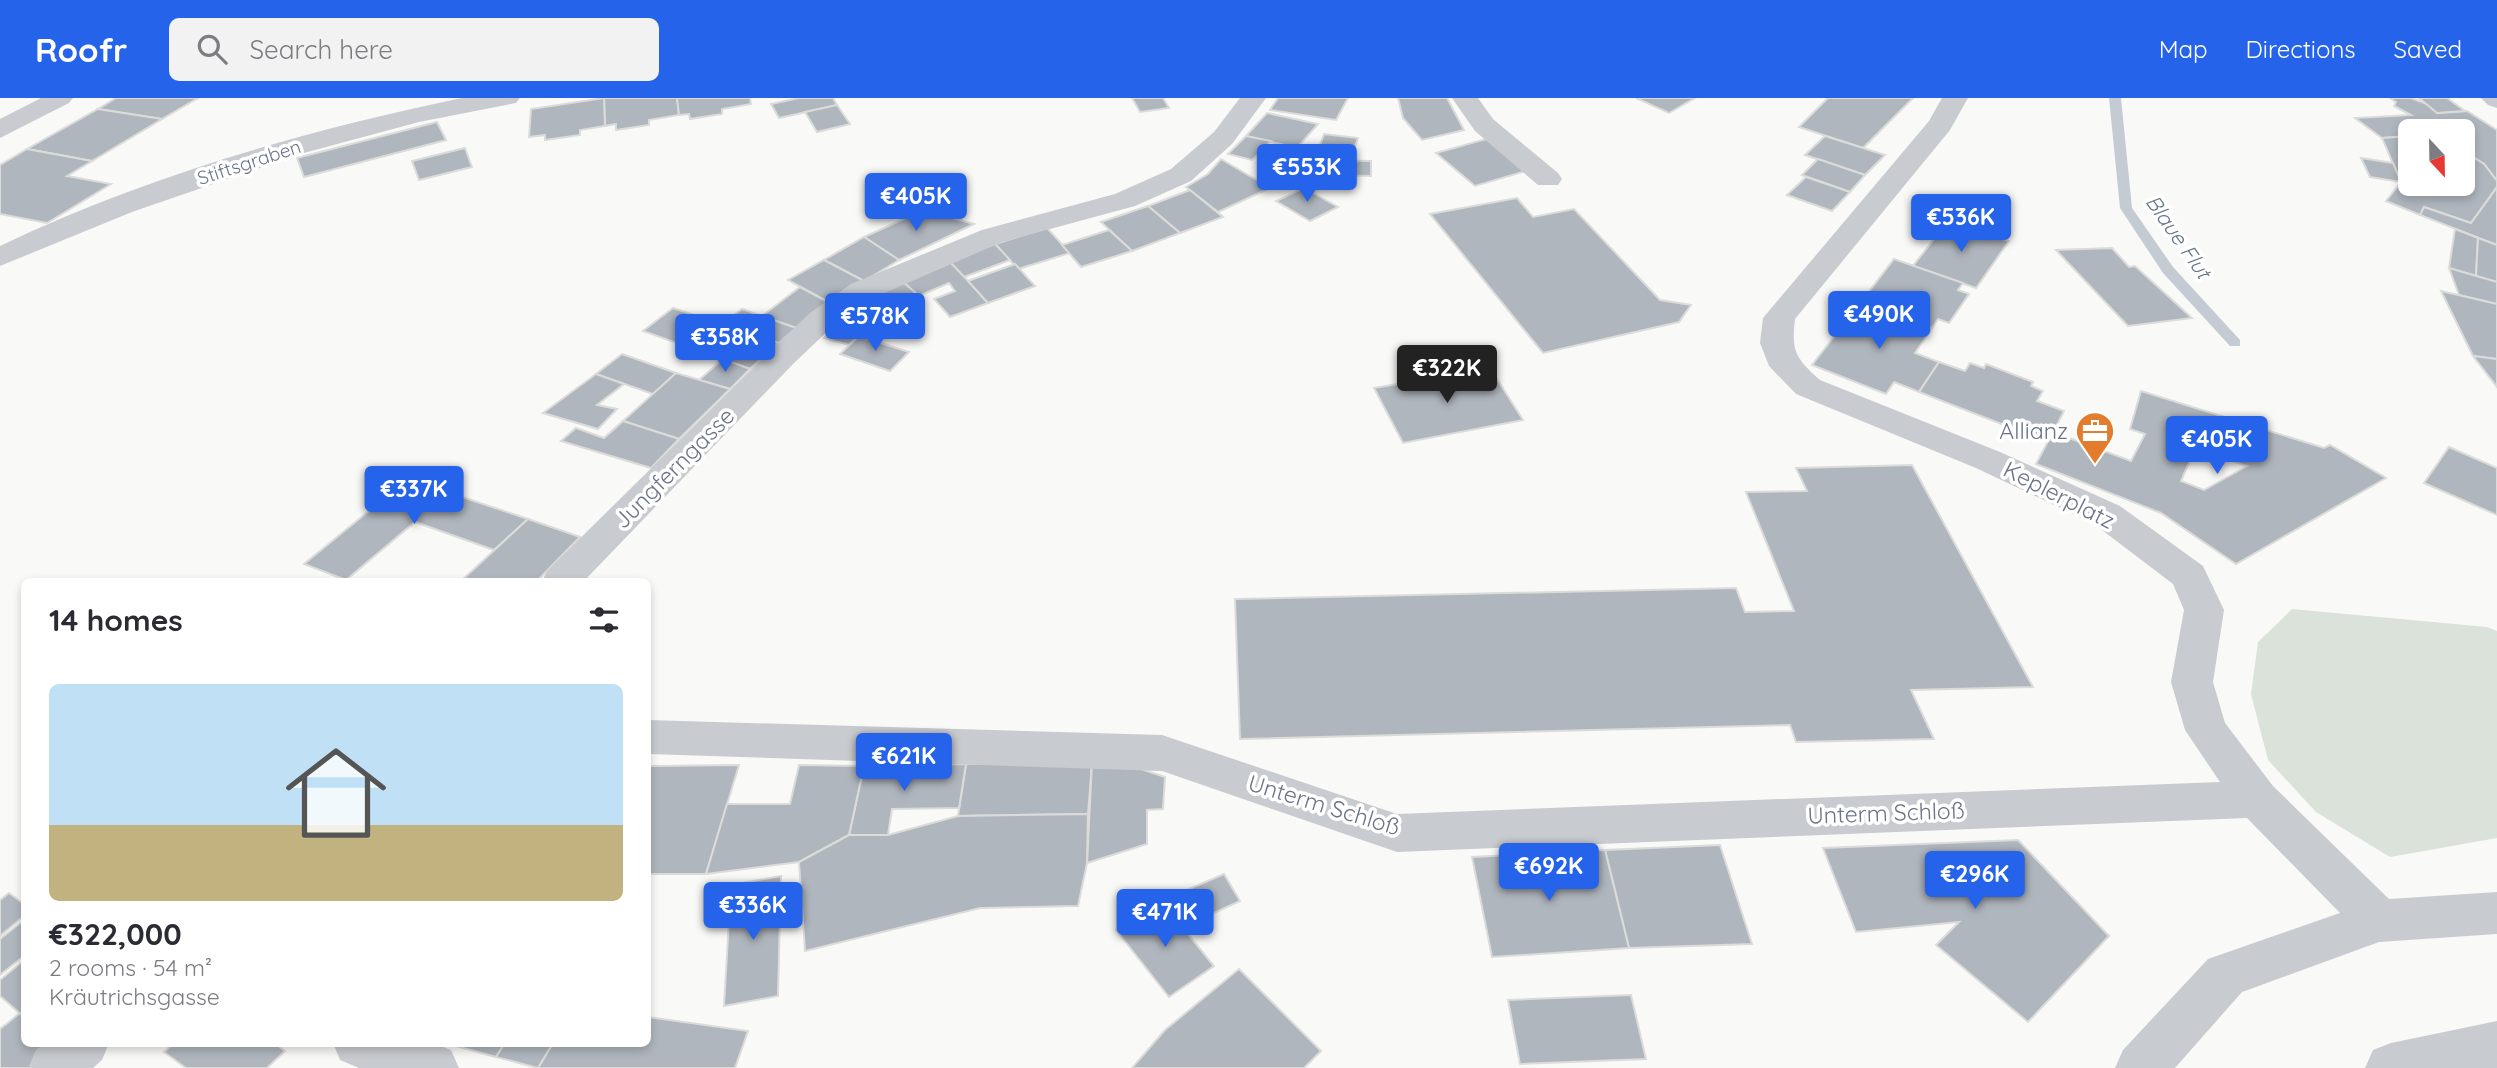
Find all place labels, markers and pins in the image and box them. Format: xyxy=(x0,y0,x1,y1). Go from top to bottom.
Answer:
pin: €553K xyxy=(1258,144,1356,204)
pin: €405K xyxy=(867,174,965,233)
pin: €536K xyxy=(1912,194,2010,254)
pin: €490K xyxy=(1830,292,1928,351)
pin: €578K xyxy=(826,294,924,353)
pin: €358K xyxy=(676,314,774,374)
pin: €322K xyxy=(1398,345,1496,405)
office icon: Allianz xyxy=(2074,410,2116,465)
place label: Allianz xyxy=(1999,416,2068,445)
pin: €405K xyxy=(2168,416,2266,476)
pin: €337K xyxy=(365,466,463,526)
pin: €621K xyxy=(855,734,953,793)
pin: €692K xyxy=(1500,844,1598,903)
pin: €296K xyxy=(1926,852,2024,911)
pin: €336K xyxy=(704,882,802,942)
pin: €471K xyxy=(1116,890,1214,949)

